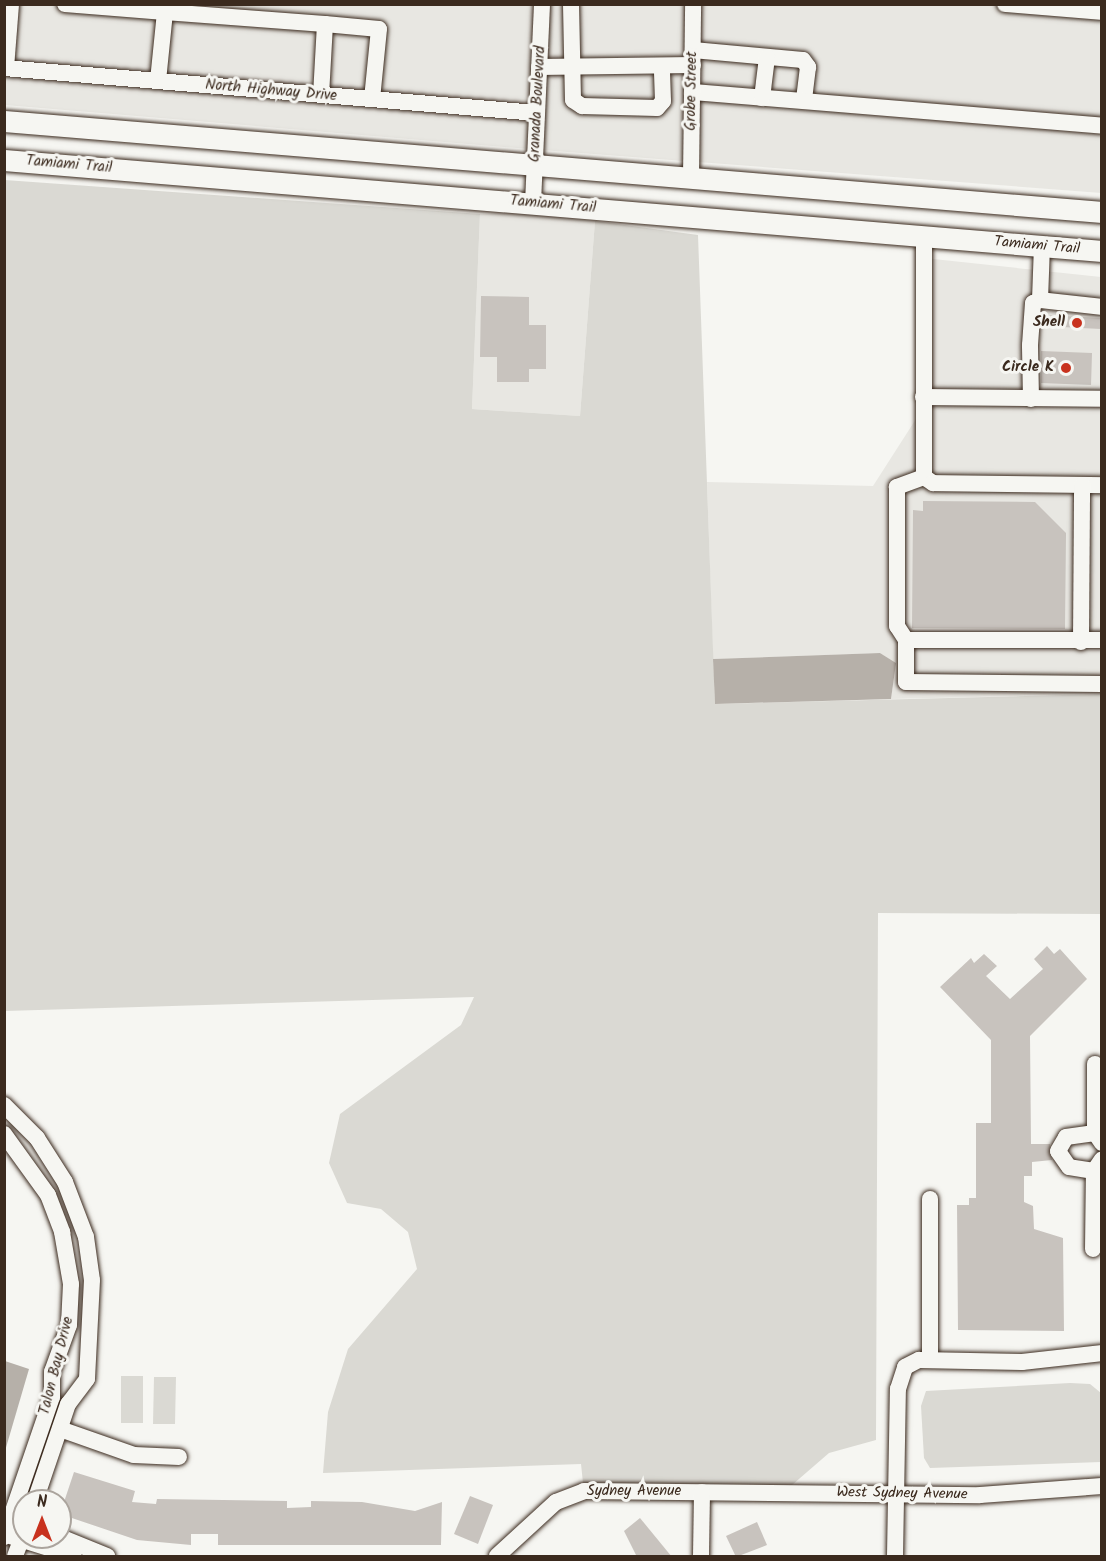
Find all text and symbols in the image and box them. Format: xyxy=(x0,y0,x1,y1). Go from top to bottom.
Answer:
street label: Granada Boulevard xyxy=(526,45,550,163)
street label: Grobe Street xyxy=(682,51,702,131)
street label: North Highway Drive xyxy=(204,76,338,106)
street label: Tamiami Trail xyxy=(25,152,113,178)
street label: Tamiami Trail xyxy=(509,192,597,218)
street label: Tamiami Trail xyxy=(993,233,1081,259)
place label: Shell xyxy=(1033,314,1065,332)
marker: Shell xyxy=(1070,316,1084,330)
place label: Circle K xyxy=(1002,359,1054,377)
marker: Circle K xyxy=(1059,361,1073,375)
street label: Talon Bay Drive xyxy=(36,1315,78,1417)
street label: Sydney Avenue xyxy=(587,1483,681,1501)
street label: West Sydney Avenue xyxy=(836,1484,968,1504)
north arrow xyxy=(12,1489,72,1549)
text: N xyxy=(37,1490,47,1515)

